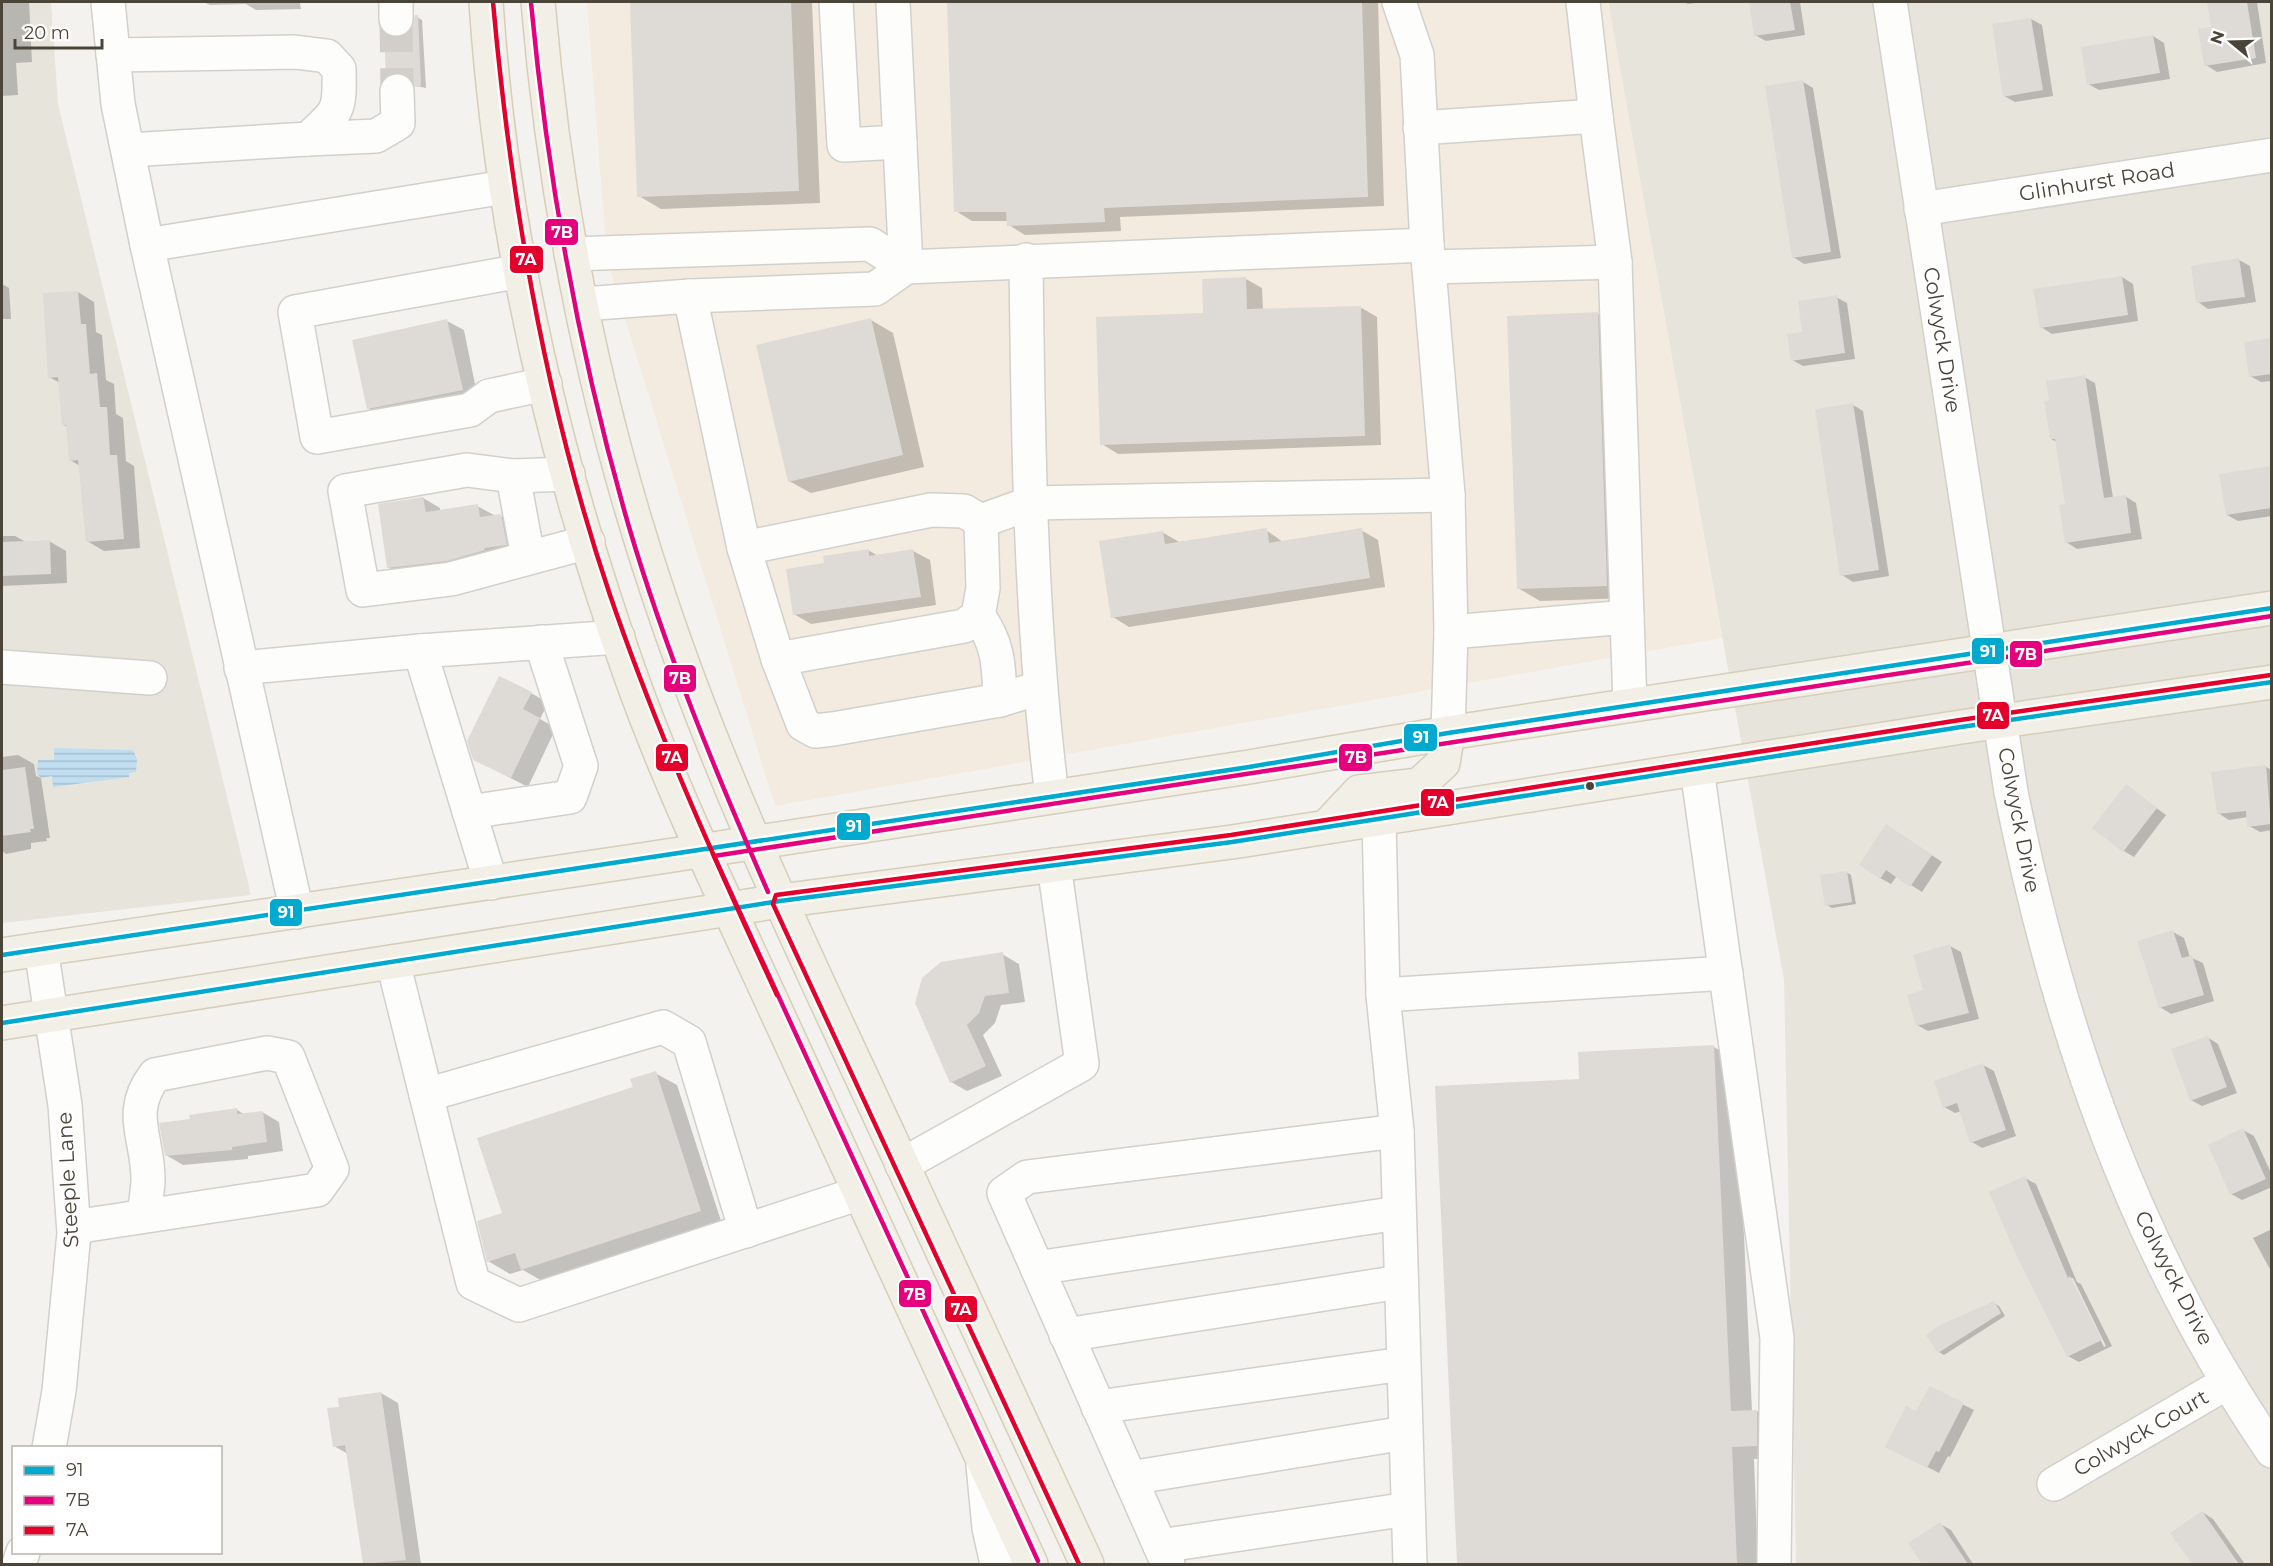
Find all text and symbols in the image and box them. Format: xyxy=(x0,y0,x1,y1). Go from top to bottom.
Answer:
scale bar xyxy=(15,12,102,50)
north arrow xyxy=(2201,12,2261,72)
text: 20 m xyxy=(24,22,70,44)
text: N xyxy=(2206,28,2228,46)
street label: Glinhurst Road xyxy=(2017,157,2177,206)
line badge: 7B xyxy=(544,218,579,246)
text: 7B xyxy=(551,223,573,242)
line badge: 7A xyxy=(509,245,544,274)
text: 7A xyxy=(515,250,537,269)
street label: Colwyck Drive xyxy=(1919,265,1966,415)
line badge: 91 xyxy=(1971,637,2005,665)
line badge: 7B xyxy=(2009,640,2043,668)
text: 91 xyxy=(1980,642,1996,661)
text: 7B xyxy=(2015,645,2037,664)
line badge: 7B xyxy=(663,664,697,693)
text: 7B xyxy=(669,669,691,688)
line badge: 7A xyxy=(1976,701,2010,730)
text: 7A xyxy=(1982,706,2004,725)
line badge: 91 xyxy=(1403,723,1438,752)
text: 91 xyxy=(1413,728,1429,747)
line badge: 7A xyxy=(655,743,689,772)
line badge: 7B xyxy=(1338,743,1373,772)
street label: Colwyck Drive xyxy=(1993,745,2046,895)
text: 7A xyxy=(661,748,683,767)
text: 7B xyxy=(1345,748,1367,767)
unlabelled marker xyxy=(1584,780,1596,792)
line badge: 7A xyxy=(1420,788,1455,817)
text: 7A xyxy=(1427,793,1449,812)
line badge: 91 xyxy=(836,812,871,841)
text: 91 xyxy=(846,817,862,836)
line badge: 91 xyxy=(269,898,303,927)
text: 91 xyxy=(278,903,294,922)
street label: Steeple Lane xyxy=(51,1111,84,1249)
street label: Colwyck Drive xyxy=(2130,1206,2219,1349)
line badge: 7B xyxy=(898,1279,932,1308)
text: 7B xyxy=(904,1285,926,1304)
line badge: 7A xyxy=(944,1295,978,1323)
text: 7A xyxy=(950,1300,972,1319)
street label: Colwyck Court xyxy=(2069,1384,2213,1481)
legend xyxy=(12,1446,222,1554)
text: 91 xyxy=(66,1459,83,1481)
text: 7B xyxy=(66,1489,90,1511)
text: 7A xyxy=(66,1519,88,1541)

